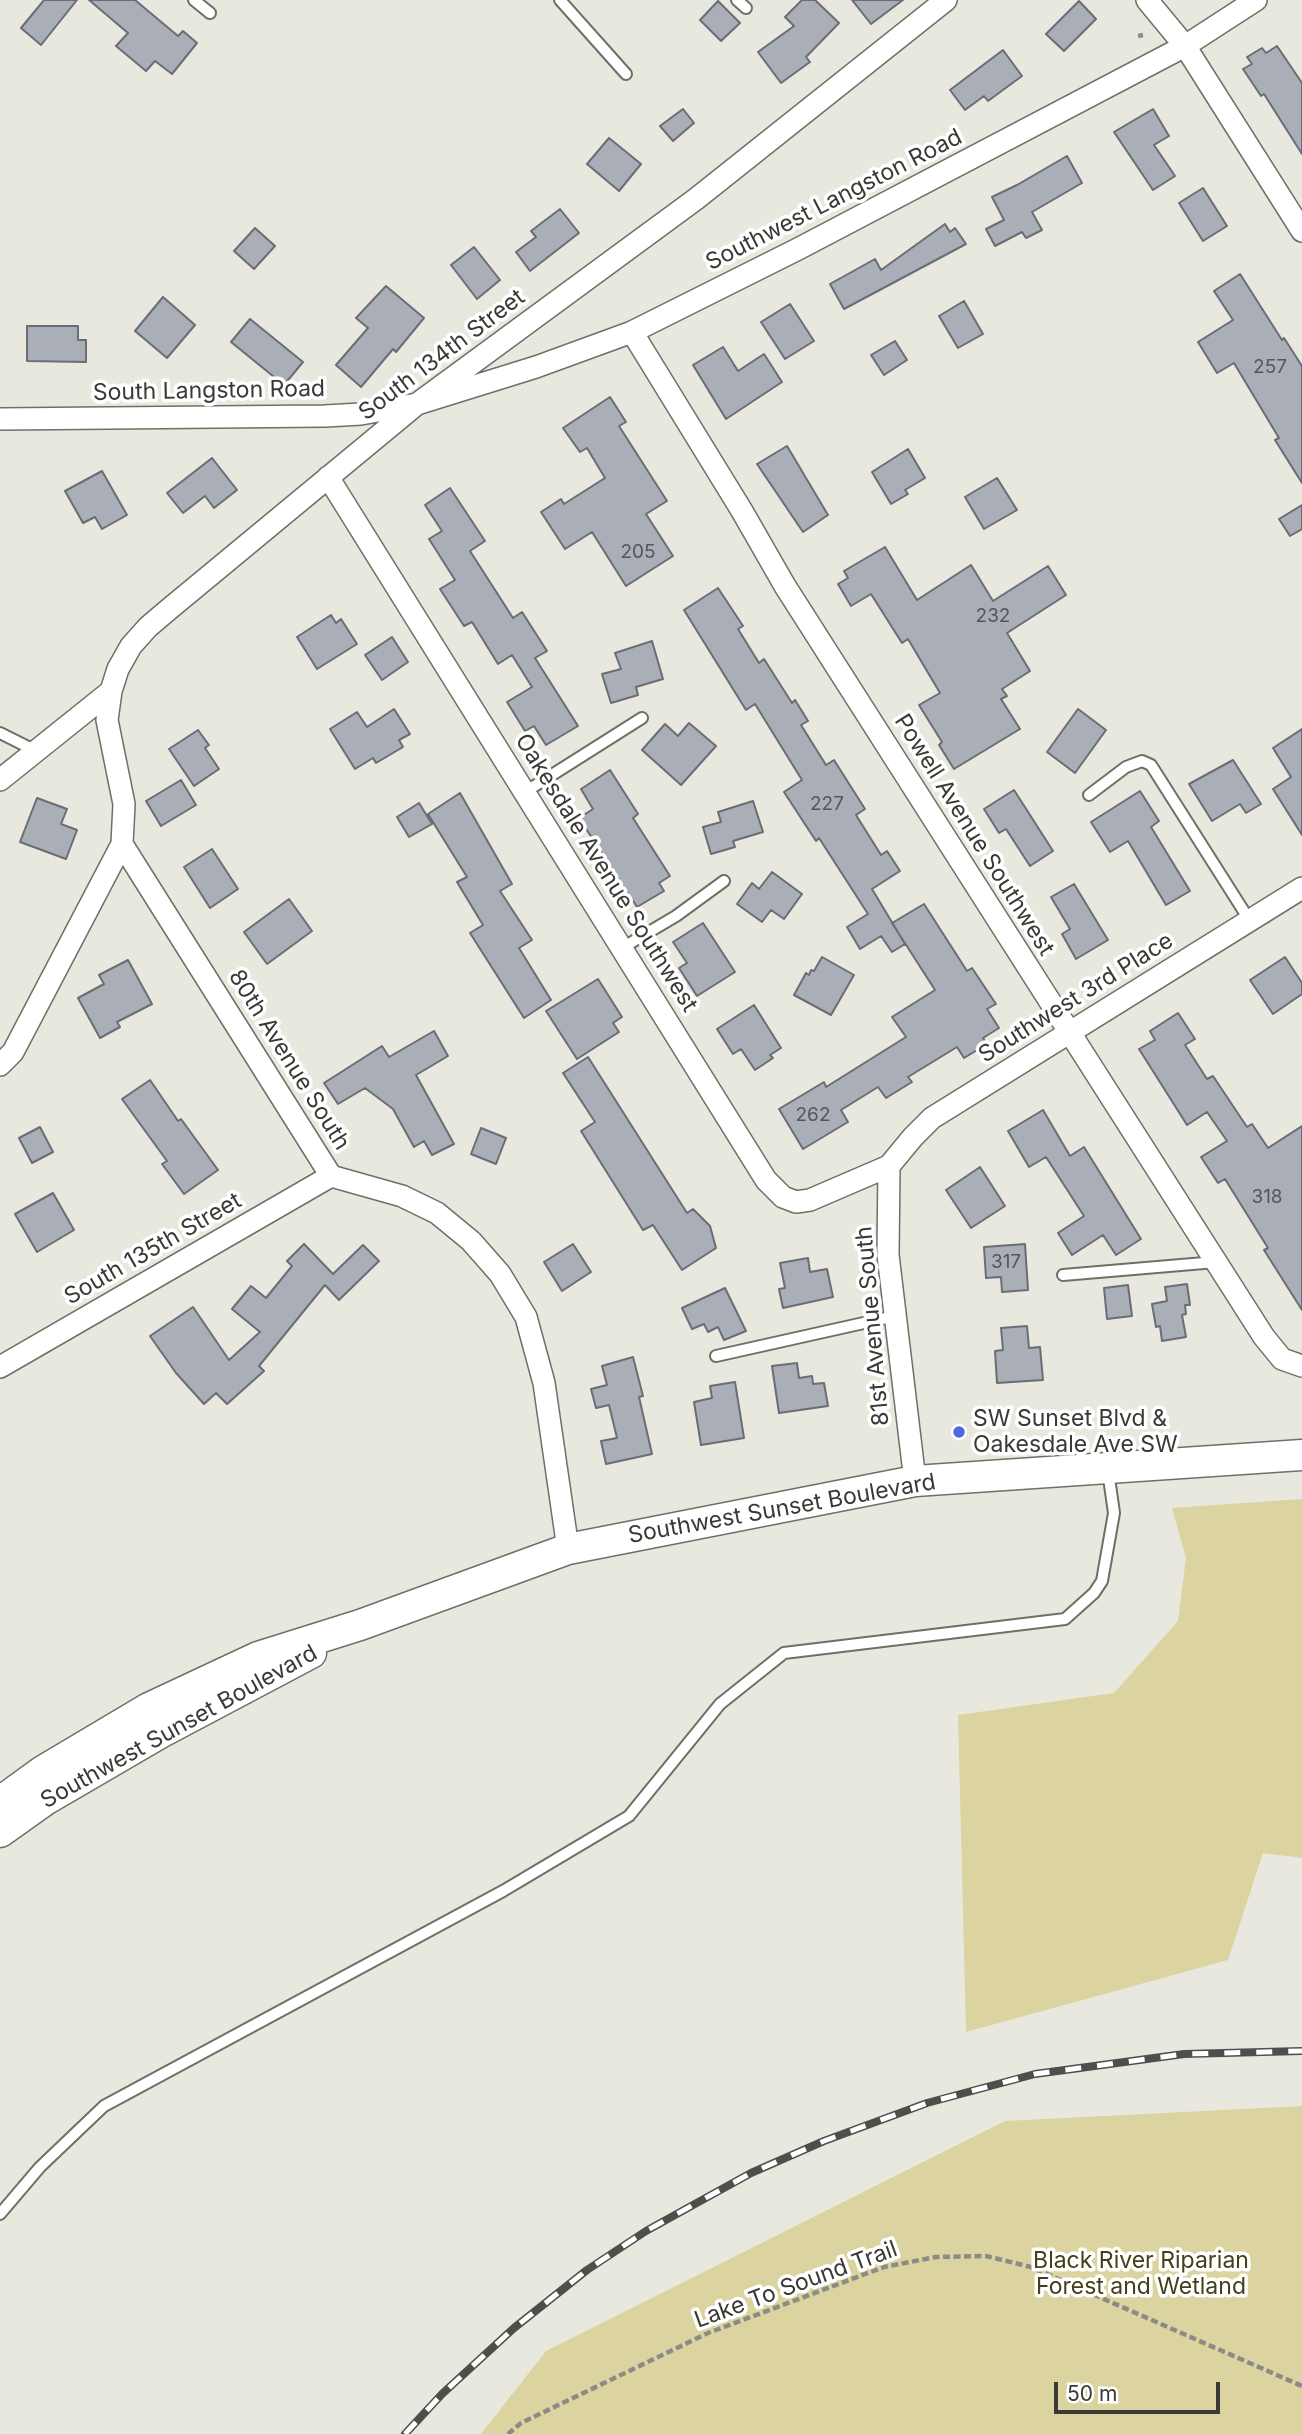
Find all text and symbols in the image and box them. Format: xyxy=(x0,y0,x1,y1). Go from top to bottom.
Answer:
street label: Southwest Langston Road xyxy=(701,123,967,277)
street label: South 134th Street xyxy=(354,284,530,426)
house number: 257 xyxy=(1253,356,1287,378)
street label: South Langston Road xyxy=(93,375,325,407)
house number: 205 xyxy=(620,541,656,563)
house number: 232 xyxy=(976,605,1010,627)
street label: Powell Avenue Southwest xyxy=(888,709,1060,961)
street label: Oakesdale Avenue Southwest xyxy=(509,729,703,1017)
house number: 227 xyxy=(810,793,844,815)
street label: Southwest 3rd Place xyxy=(974,927,1178,1069)
street label: 80th Avenue South xyxy=(222,965,356,1155)
house number: 262 xyxy=(796,1104,830,1126)
house number: 318 xyxy=(1251,1186,1283,1208)
street label: South 135th Street xyxy=(60,1187,246,1311)
street label: 81st Avenue South xyxy=(851,1225,895,1427)
house number: 317 xyxy=(991,1251,1021,1273)
place label: SW Sunset Blvd & Oakesdale Ave SW xyxy=(973,1405,1178,1459)
marker: SW Sunset Blvd & Oakesdale Ave SW xyxy=(951,1424,967,1440)
street label: Southwest Sunset Boulevard xyxy=(626,1468,938,1550)
street label: Southwest Sunset Boulevard xyxy=(36,1639,322,1815)
street label: Lake To Sound Trail xyxy=(691,2235,901,2335)
park label: Black River Riparian Forest and Wetland xyxy=(1033,2247,1249,2301)
scale bar xyxy=(1057,2368,1223,2412)
text: 50 m xyxy=(1067,2381,1117,2406)

